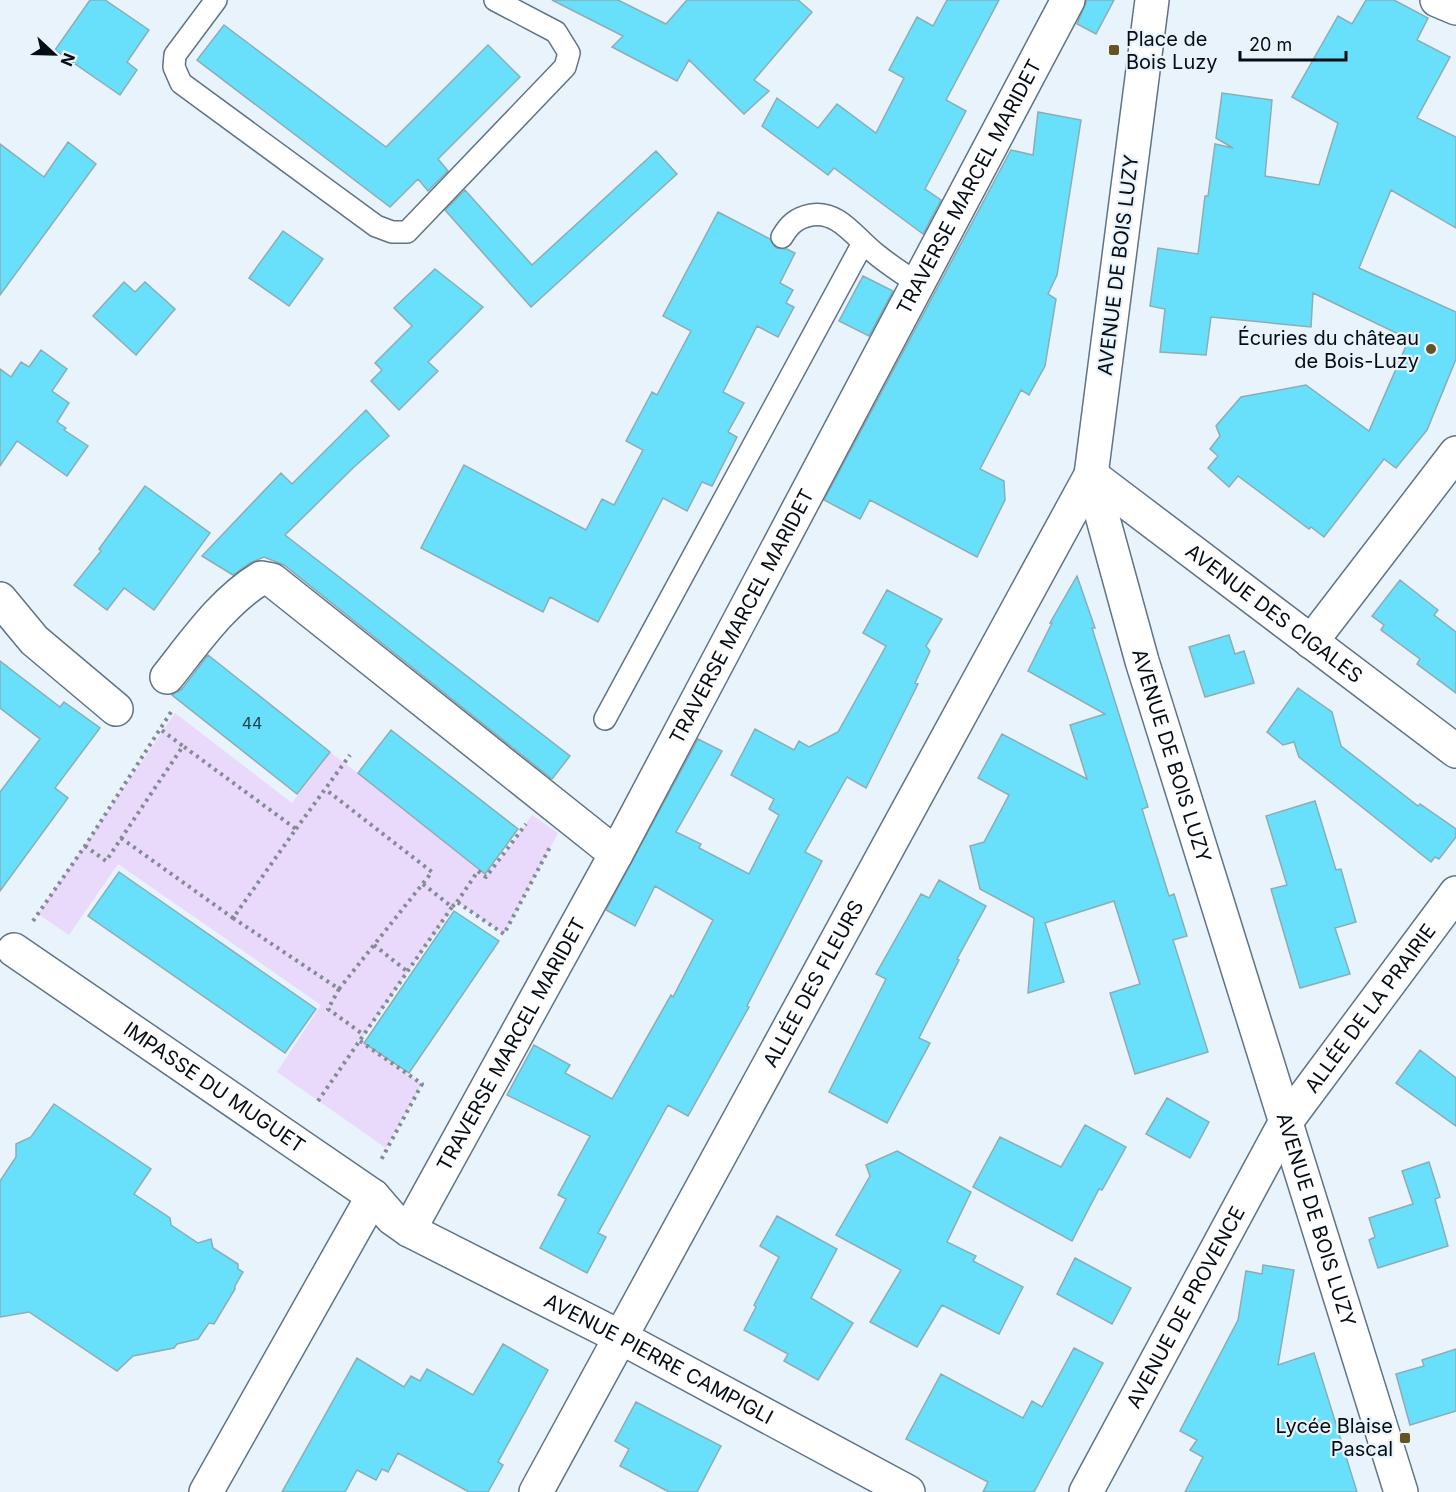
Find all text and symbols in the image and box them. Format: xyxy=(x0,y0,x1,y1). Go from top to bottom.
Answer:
north arrow xyxy=(24,24,84,84)
scale bar xyxy=(1240,24,1346,62)
place label: Place de Bois Luzy xyxy=(1126,27,1218,74)
text: 20 m xyxy=(1249,34,1292,55)
marker: Place de Bois Luzy xyxy=(1107,43,1121,57)
text: N xyxy=(56,50,79,69)
street label: TRAVERSE MARCEL MARIDET xyxy=(892,55,1046,319)
street label: AVENUE DE BOIS LUZY xyxy=(1093,153,1144,377)
place label: Écuries du château de Bois-Luzy xyxy=(1238,325,1419,373)
marker: Écuries du château de Bois-Luzy xyxy=(1424,342,1438,356)
street label: TRAVERSE MARCEL MARIDET xyxy=(664,485,819,748)
street label: AVENUE DES CIGALES xyxy=(1181,539,1367,688)
street label: AVENUE DE BOIS LUZY xyxy=(1127,646,1216,866)
house number: 44 xyxy=(242,713,262,733)
street label: ALLÉE DES FLEURS xyxy=(758,896,869,1072)
street label: TRAVERSE MARCEL MARIDET xyxy=(432,914,591,1175)
street label: ALLÉE DE LA PRAIRIE xyxy=(1300,919,1441,1097)
street label: IMPASSE DU MUGUET xyxy=(119,1017,310,1158)
street label: AVENUE DE BOIS LUZY xyxy=(1272,1110,1361,1330)
street label: AVENUE DE PROVENCE xyxy=(1122,1202,1250,1412)
street label: AVENUE PIERRE CAMPIGLI xyxy=(540,1289,777,1429)
place label: Lycée Blaise Pascal xyxy=(1276,1414,1393,1461)
marker: Lycée Blaise Pascal xyxy=(1398,1431,1412,1445)

